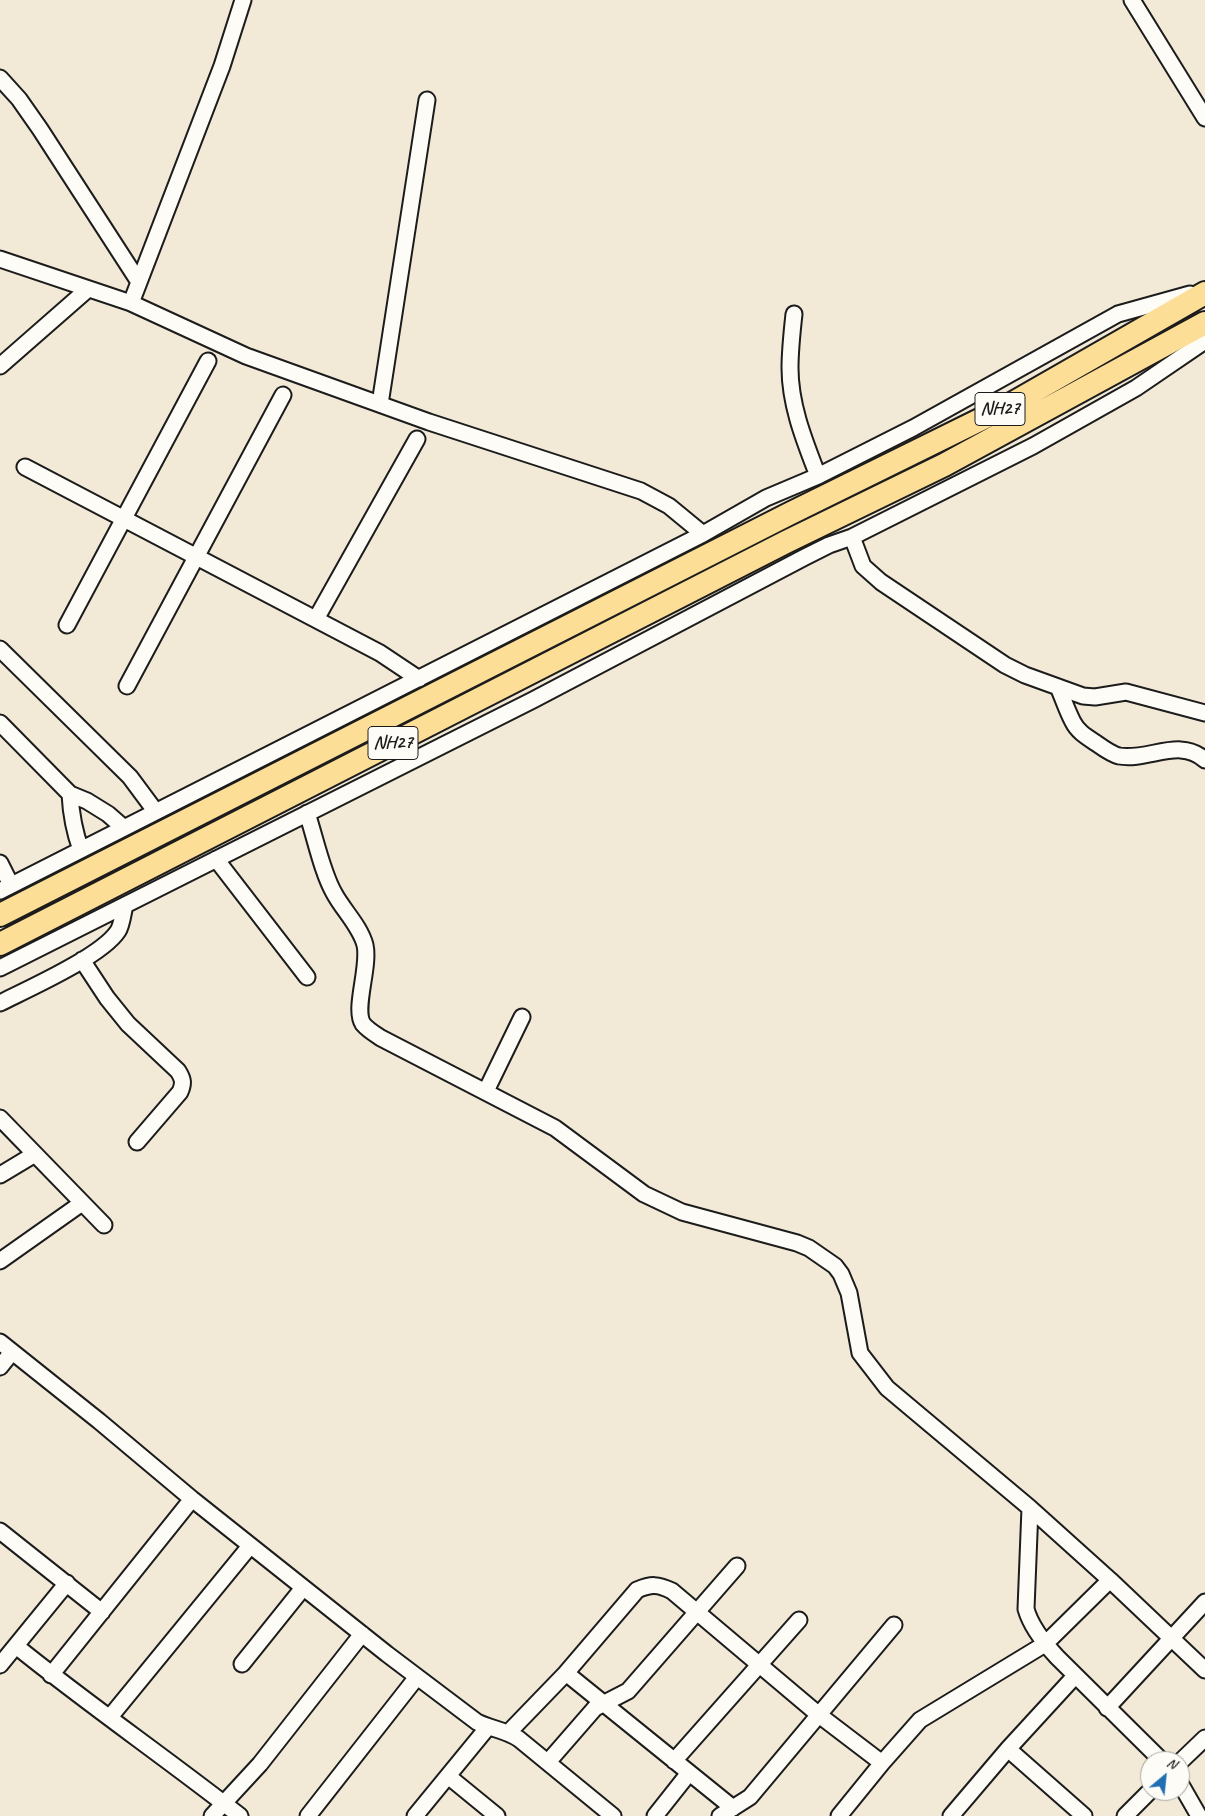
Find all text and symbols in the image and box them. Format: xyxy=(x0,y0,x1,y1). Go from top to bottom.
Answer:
road number: NH27 xyxy=(975,392,1025,426)
road number: NH27 xyxy=(368,726,418,760)
north arrow xyxy=(1140,1751,1190,1801)
text: N xyxy=(1164,1754,1180,1773)

